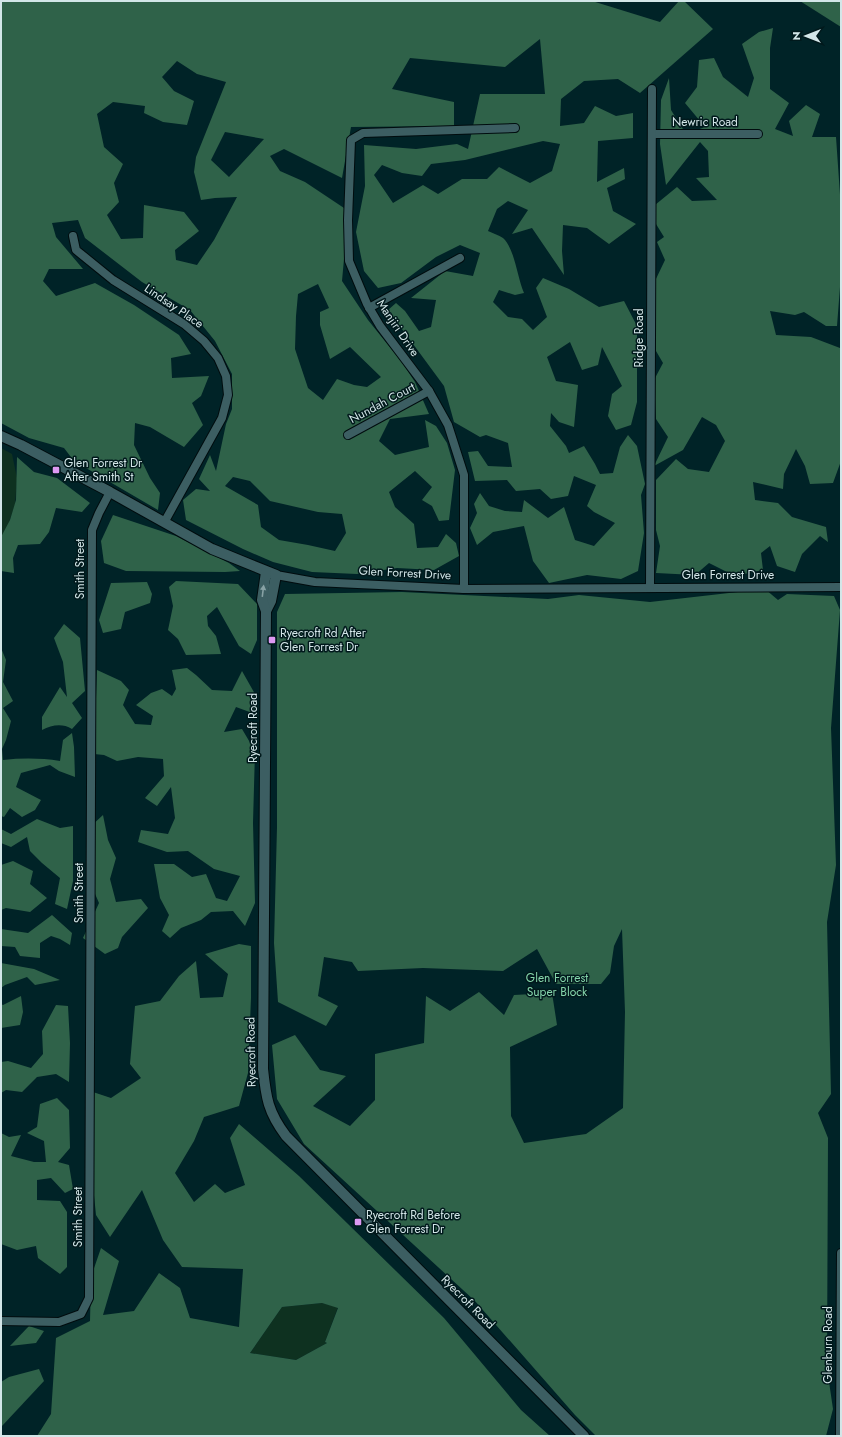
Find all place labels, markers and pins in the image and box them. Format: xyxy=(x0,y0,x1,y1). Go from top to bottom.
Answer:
place label: Glen Forrest Dr After Smith St xyxy=(64,454,143,486)
marker: Glen Forrest Dr After Smith St xyxy=(51,465,61,475)
place label: Ryecroft Rd After Glen Forrest Dr xyxy=(280,624,367,656)
marker: Ryecroft Rd After Glen Forrest Dr xyxy=(267,635,277,645)
place label: Ryecroft Rd Before Glen Forrest Dr xyxy=(366,1206,460,1238)
marker: Ryecroft Rd Before Glen Forrest Dr xyxy=(353,1217,363,1227)

